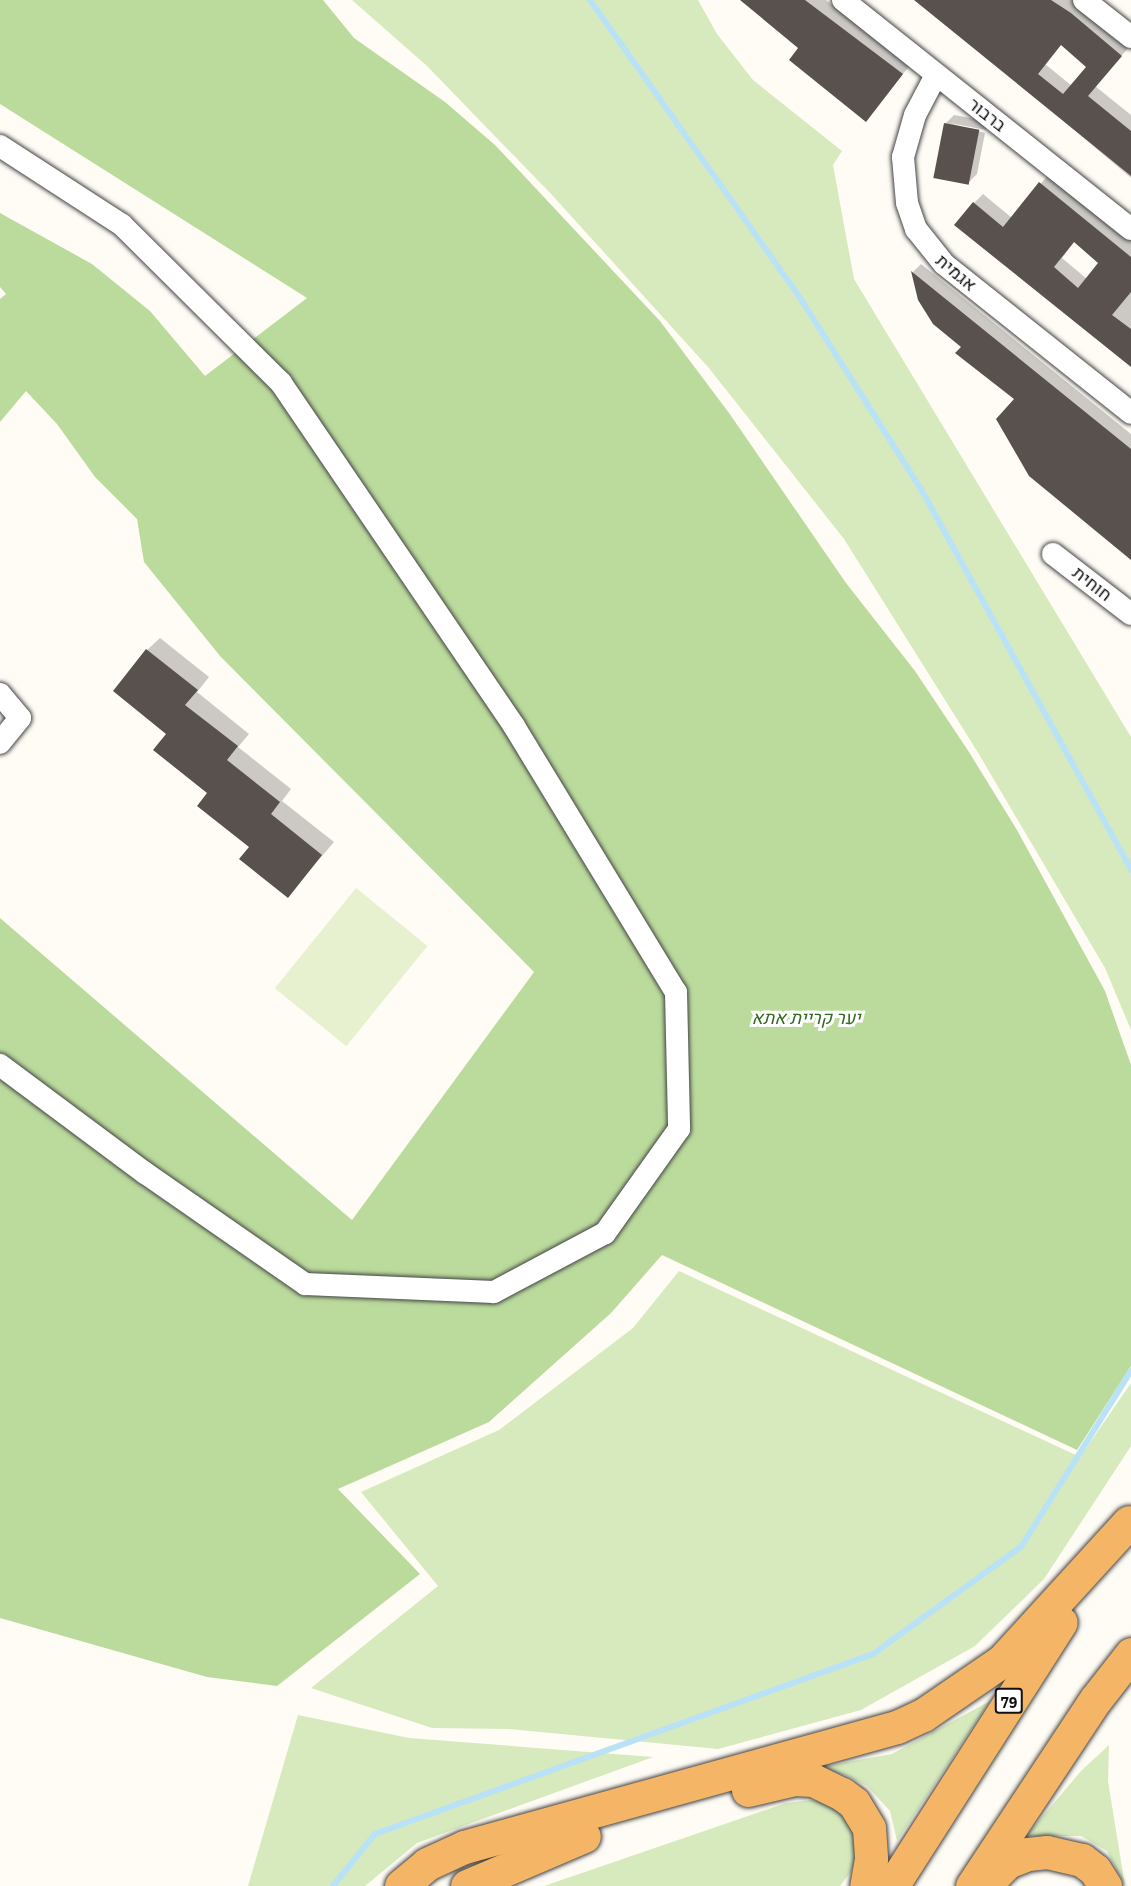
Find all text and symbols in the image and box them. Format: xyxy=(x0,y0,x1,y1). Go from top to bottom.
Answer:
street label: ברבור xyxy=(964,94,1010,136)
street label: אגמית xyxy=(931,250,981,296)
street label: חוחית xyxy=(1068,562,1116,606)
park label: יער קריית אתא xyxy=(751,1007,861,1029)
road number: 79 xyxy=(994,1688,1024,1714)

